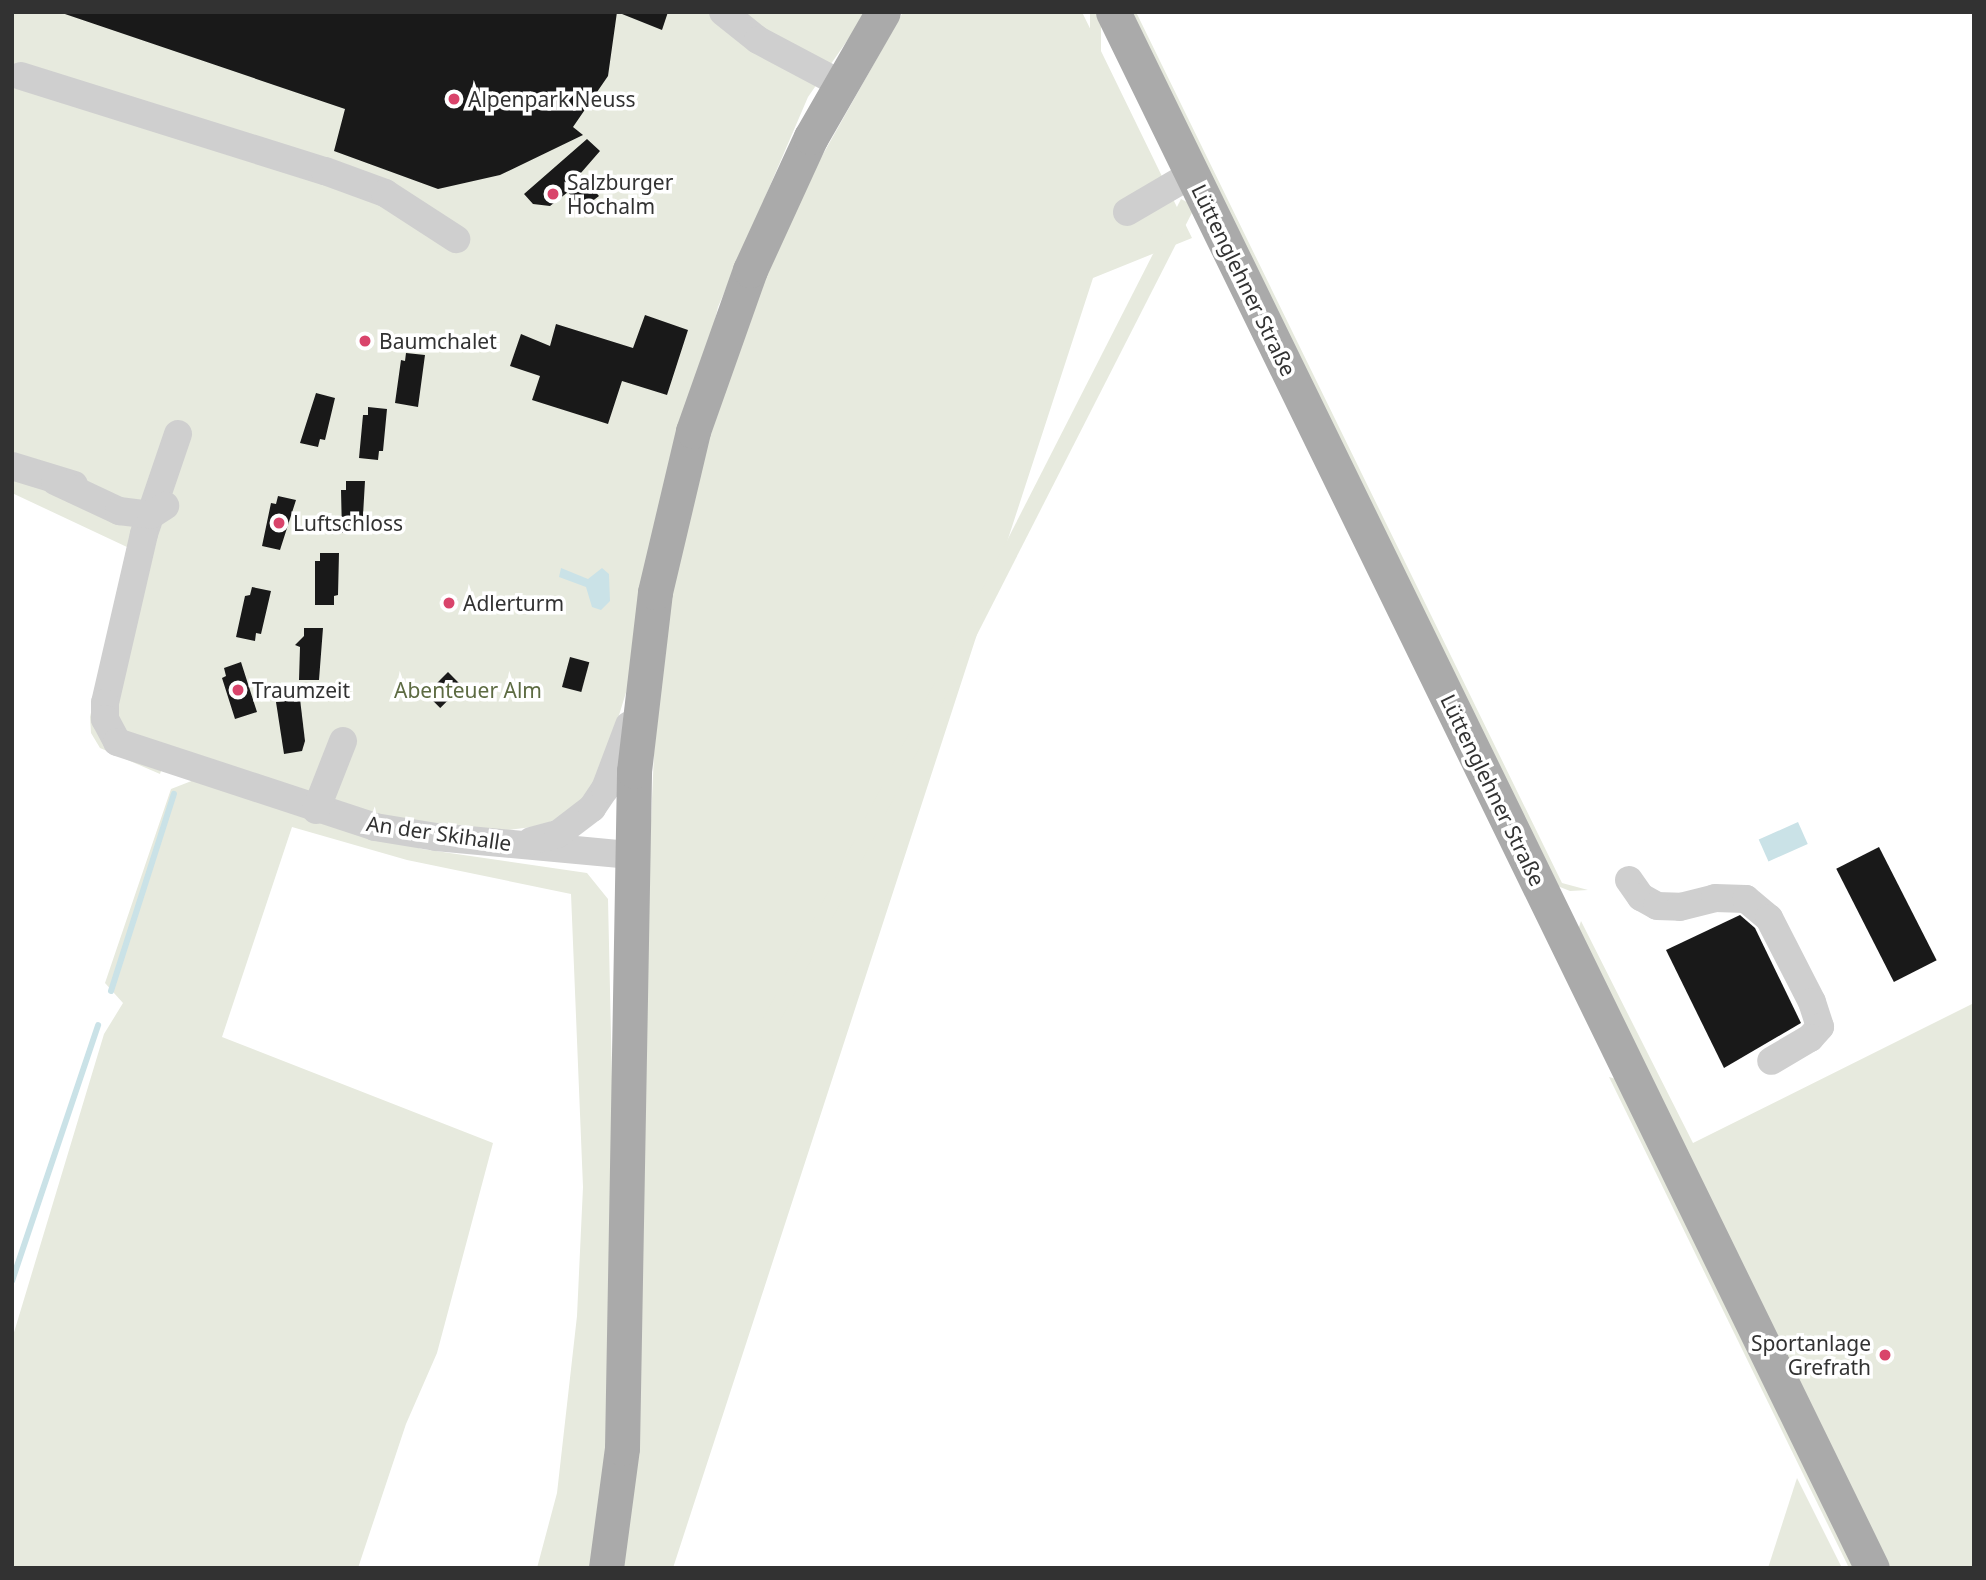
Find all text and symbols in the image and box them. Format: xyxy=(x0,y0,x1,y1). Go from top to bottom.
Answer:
place label: Alpenpark Neuss xyxy=(468,86,636,112)
marker: Alpenpark Neuss xyxy=(446,91,462,107)
place label: Salzburger Hochalm xyxy=(567,169,673,219)
street label: Lüttenglehner Straße xyxy=(1187,180,1301,380)
marker: Salzburger Hochalm xyxy=(545,186,561,202)
place label: Baumchalet xyxy=(379,328,497,354)
marker: Baumchalet xyxy=(357,333,373,349)
place label: Luftschloss xyxy=(293,510,403,536)
marker: Luftschloss xyxy=(271,515,287,531)
place label: Adlerturm xyxy=(463,590,564,616)
marker: Adlerturm xyxy=(441,595,457,611)
place label: Traumzeit xyxy=(252,677,350,703)
park label: Abenteuer Alm xyxy=(394,677,542,703)
marker: Traumzeit xyxy=(230,682,246,698)
street label: Lüttenglehner Straße xyxy=(1436,690,1550,890)
street label: An der Skihalle xyxy=(365,810,513,856)
place label: Sportanlage Grefrath xyxy=(1751,1330,1871,1380)
marker: Sportanlage Grefrath xyxy=(1877,1347,1893,1363)

